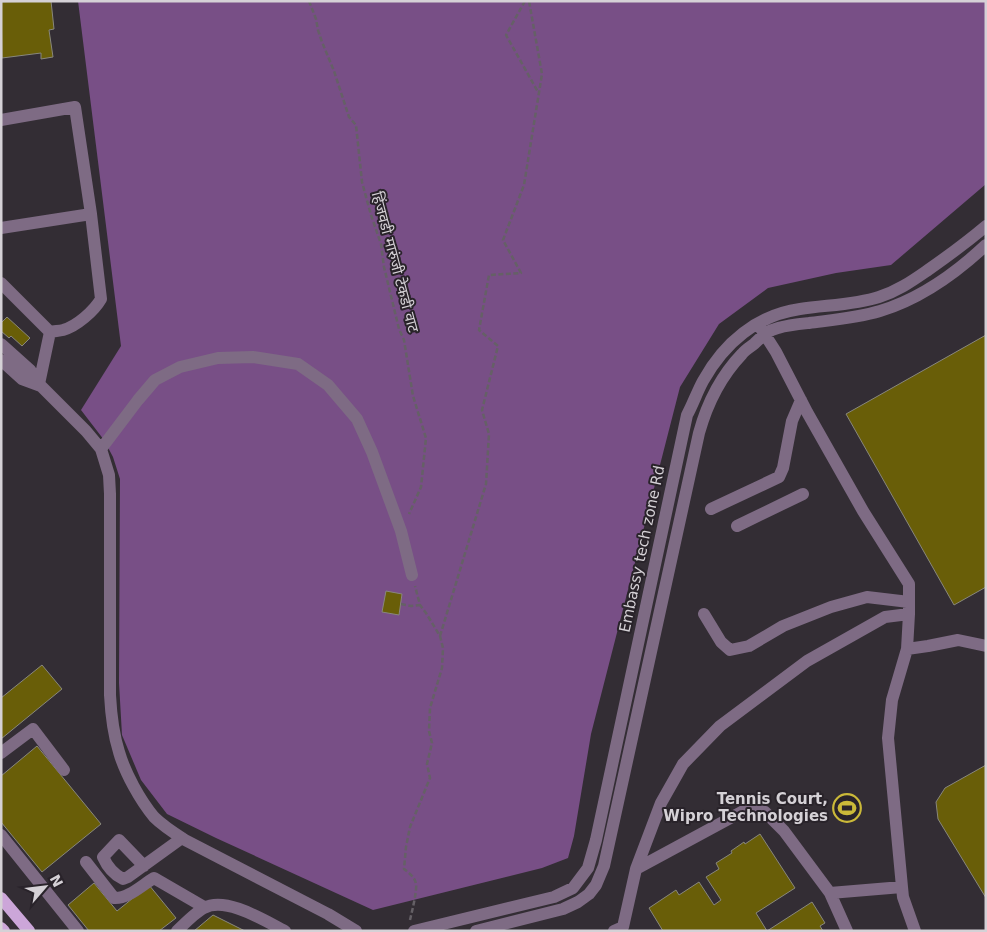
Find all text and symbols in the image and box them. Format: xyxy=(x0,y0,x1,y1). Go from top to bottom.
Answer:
street label: हिंजवडी मारुंजी टेकडी वाट xyxy=(368,190,423,335)
street label: Embassy tech zone Rd xyxy=(616,464,668,634)
place label: Tennis Court, Wipro Technologies xyxy=(663,790,828,825)
sports icon: Tennis Court, Wipro Technologies xyxy=(832,793,862,823)
north arrow xyxy=(20,862,70,912)
text: N xyxy=(47,872,66,890)

